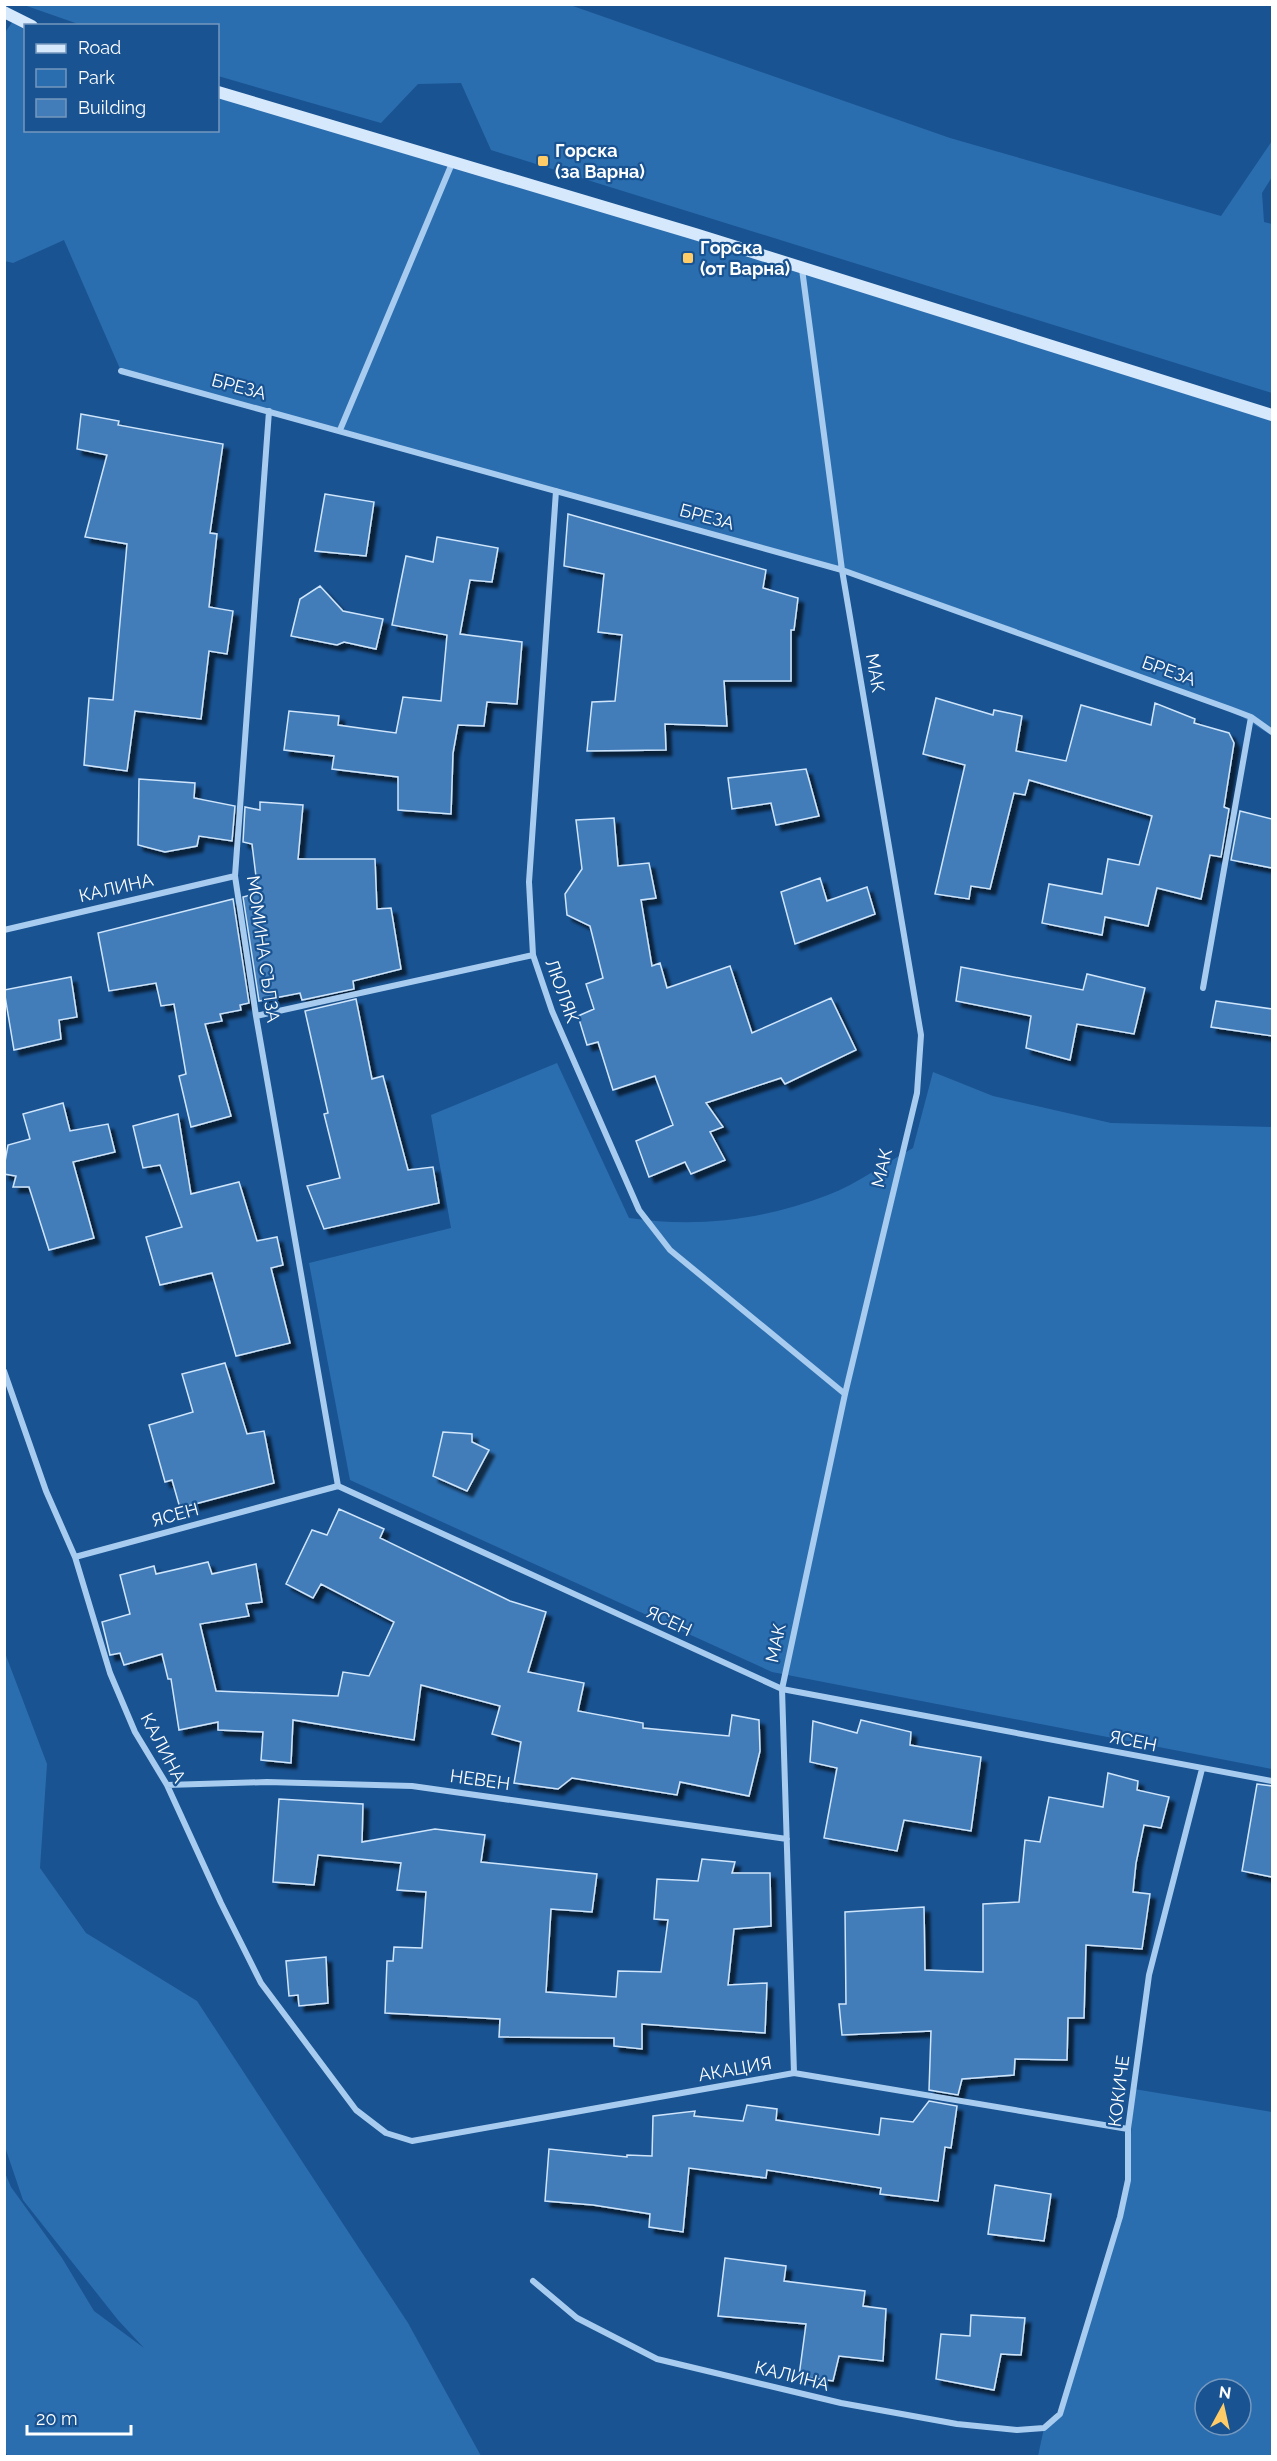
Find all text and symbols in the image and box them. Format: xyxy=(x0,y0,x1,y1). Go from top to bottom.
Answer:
legend xyxy=(24,24,219,132)
text: Road xyxy=(78,37,121,58)
text: Park xyxy=(78,67,115,88)
text: Building xyxy=(78,97,146,118)
place label: Горска (за Варна) xyxy=(555,140,645,182)
marker: Горска (за Варна) xyxy=(536,154,550,168)
place label: Горска (от Варна) xyxy=(700,237,790,279)
marker: Горска (от Варна) xyxy=(681,251,695,265)
street label: БРЕЗА xyxy=(210,369,269,404)
street label: БРЕЗА xyxy=(678,499,737,534)
street label: БРЕЗА xyxy=(1139,651,1199,690)
street label: МАК xyxy=(862,652,889,694)
street label: КАЛИНА xyxy=(77,869,155,906)
street label: МОМИНА СЪЛЗА xyxy=(243,874,284,1024)
street label: ЛЮЛЯК xyxy=(541,956,584,1026)
street label: МАК xyxy=(867,1146,896,1189)
street label: ЯСЕН xyxy=(149,1498,201,1531)
street label: ЯСЕН xyxy=(643,1601,695,1640)
street label: МАК xyxy=(761,1621,790,1664)
street label: КАЛИНА xyxy=(136,1709,191,1786)
street label: ЯСЕН xyxy=(1108,1726,1159,1755)
street label: НЕВЕН xyxy=(449,1765,511,1794)
street label: АКАЦИЯ xyxy=(697,2052,773,2085)
street label: КОКИЧЕ xyxy=(1104,2054,1133,2128)
street label: КАЛИНА xyxy=(753,2356,831,2395)
north arrow xyxy=(1193,2377,1253,2437)
text: N xyxy=(1218,2382,1232,2403)
scale bar xyxy=(27,2398,130,2436)
text: 20 m xyxy=(36,2408,78,2429)

